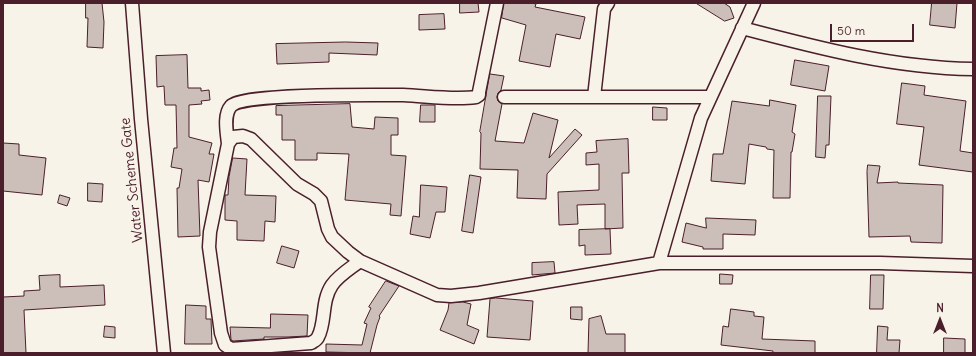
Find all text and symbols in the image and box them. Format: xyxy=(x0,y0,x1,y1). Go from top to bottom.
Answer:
scale bar xyxy=(832,16,916,42)
text: 50 m xyxy=(837,23,865,38)
street label: Water Scheme Gate xyxy=(117,117,147,243)
north arrow xyxy=(920,300,960,340)
text: N xyxy=(936,301,944,315)

